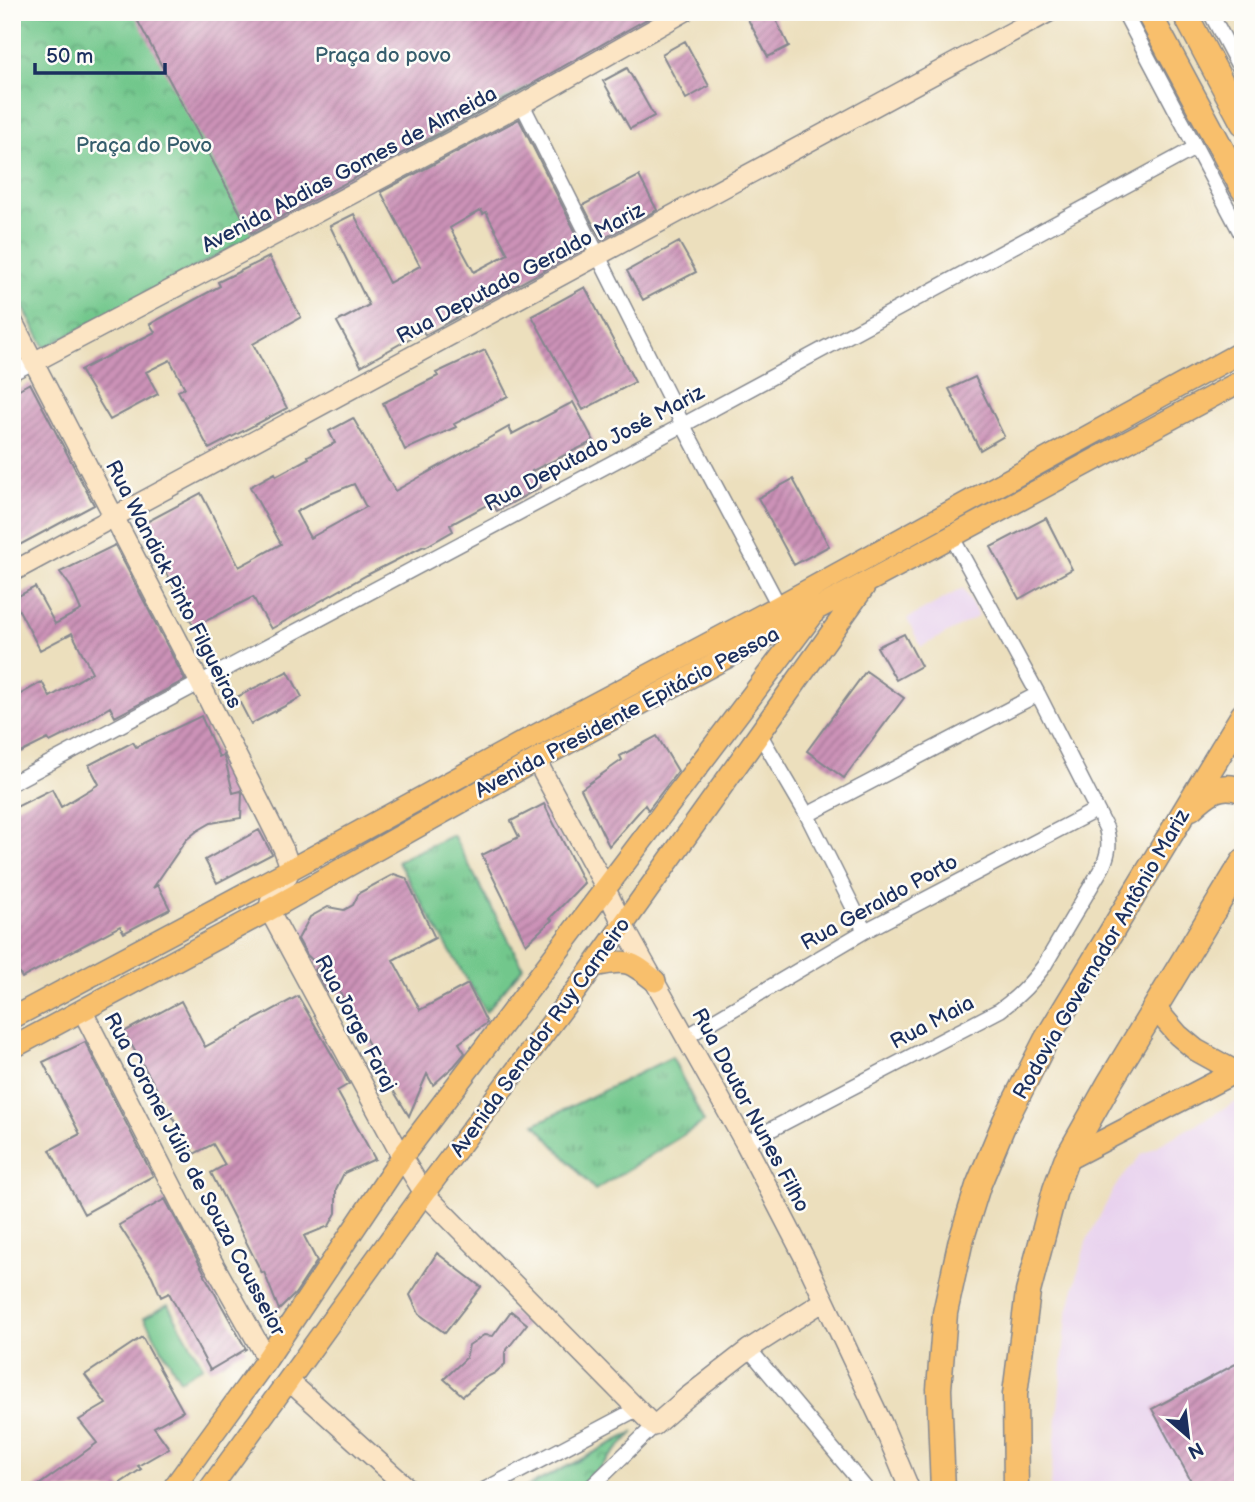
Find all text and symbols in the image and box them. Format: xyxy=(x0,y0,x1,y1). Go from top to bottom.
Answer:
scale bar xyxy=(35,32,164,76)
park label: Praça do povo xyxy=(315,43,451,68)
text: 50 m xyxy=(46,44,93,69)
street label: Avenida Abdias Gomes de Almeida xyxy=(198,81,501,258)
park label: Praça do Povo xyxy=(76,133,212,158)
street label: Rua Deputado Geraldo Mariz xyxy=(392,197,649,349)
street label: Rua Deputado José Mariz xyxy=(480,379,709,517)
street label: Rua Wandick Pinto Filgueiras xyxy=(100,456,247,712)
street label: Avenida Presidente Epitácio Pessoa xyxy=(471,621,784,804)
street label: Rodovia Governador Antônio Mariz xyxy=(1008,804,1195,1104)
street label: Rua Geraldo Porto xyxy=(796,849,962,956)
street label: Avenida Senador Ruy Carneiro xyxy=(445,913,636,1162)
street label: Rua Jorge Faraj xyxy=(309,951,402,1096)
street label: Rua Maia xyxy=(886,990,978,1055)
street label: Rua Doutor Nunes Filho xyxy=(686,1004,815,1216)
street label: Rua Coronel Júlio de Souza Cousseior xyxy=(98,1008,291,1341)
north arrow xyxy=(1154,1400,1224,1470)
text: N xyxy=(1184,1436,1207,1463)

